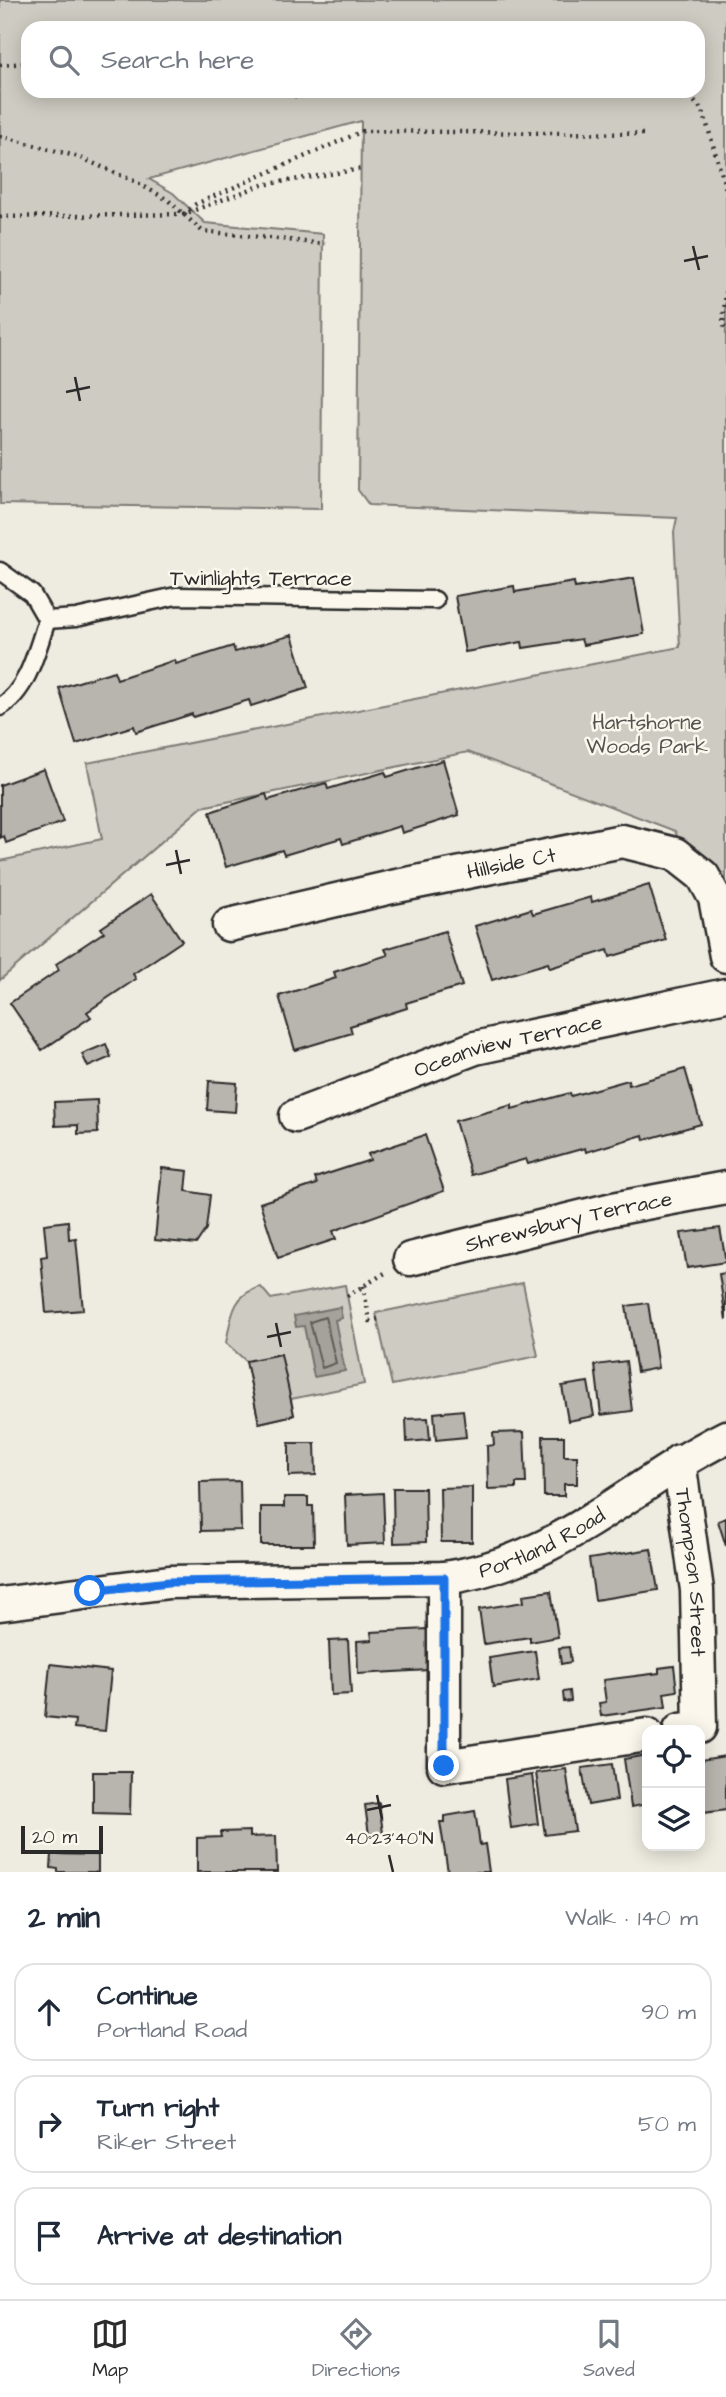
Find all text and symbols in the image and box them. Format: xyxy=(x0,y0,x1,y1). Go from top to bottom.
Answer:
search box xyxy=(21,21,705,98)
icon: search xyxy=(45,41,83,79)
text: Search here xyxy=(101,42,254,78)
street label: Twinlights Terrace xyxy=(170,564,352,595)
park label: Hartshorne Woods Park xyxy=(586,708,708,761)
street label: Hillside Ct xyxy=(464,840,559,887)
street label: Oceanview Terrace xyxy=(410,1008,605,1085)
street label: Shrewsbury Terrace xyxy=(462,1184,674,1260)
street label: Thompson Street xyxy=(668,1486,712,1657)
street label: Portland Road xyxy=(475,1501,611,1586)
route start xyxy=(74,1575,105,1606)
map controls xyxy=(642,1725,705,1851)
button: locate xyxy=(642,1725,705,1788)
route end xyxy=(428,1750,459,1781)
button: layers xyxy=(642,1788,705,1851)
scale bar xyxy=(21,1823,103,1855)
text: 20 m xyxy=(32,1824,77,1851)
text: 40°23'40"N xyxy=(344,1826,434,1851)
text: 2 min xyxy=(28,1897,100,1939)
text: Walk · 140 m xyxy=(565,1902,698,1934)
text: Continue xyxy=(97,1978,198,2014)
icon: ahead xyxy=(30,1993,68,2031)
text: 90 m xyxy=(641,1996,696,2028)
text: Portland Road xyxy=(97,2014,247,2046)
text: Turn right xyxy=(97,2090,219,2126)
icon: right xyxy=(30,2105,68,2143)
text: 50 m xyxy=(638,2108,696,2140)
text: Riker Street xyxy=(97,2126,236,2158)
icon: arrive xyxy=(30,2217,68,2255)
text: Arrive at destination xyxy=(97,2218,342,2254)
tab: Map xyxy=(91,2315,129,2384)
tab: Directions xyxy=(312,2315,400,2384)
tab: Saved xyxy=(583,2315,635,2384)

